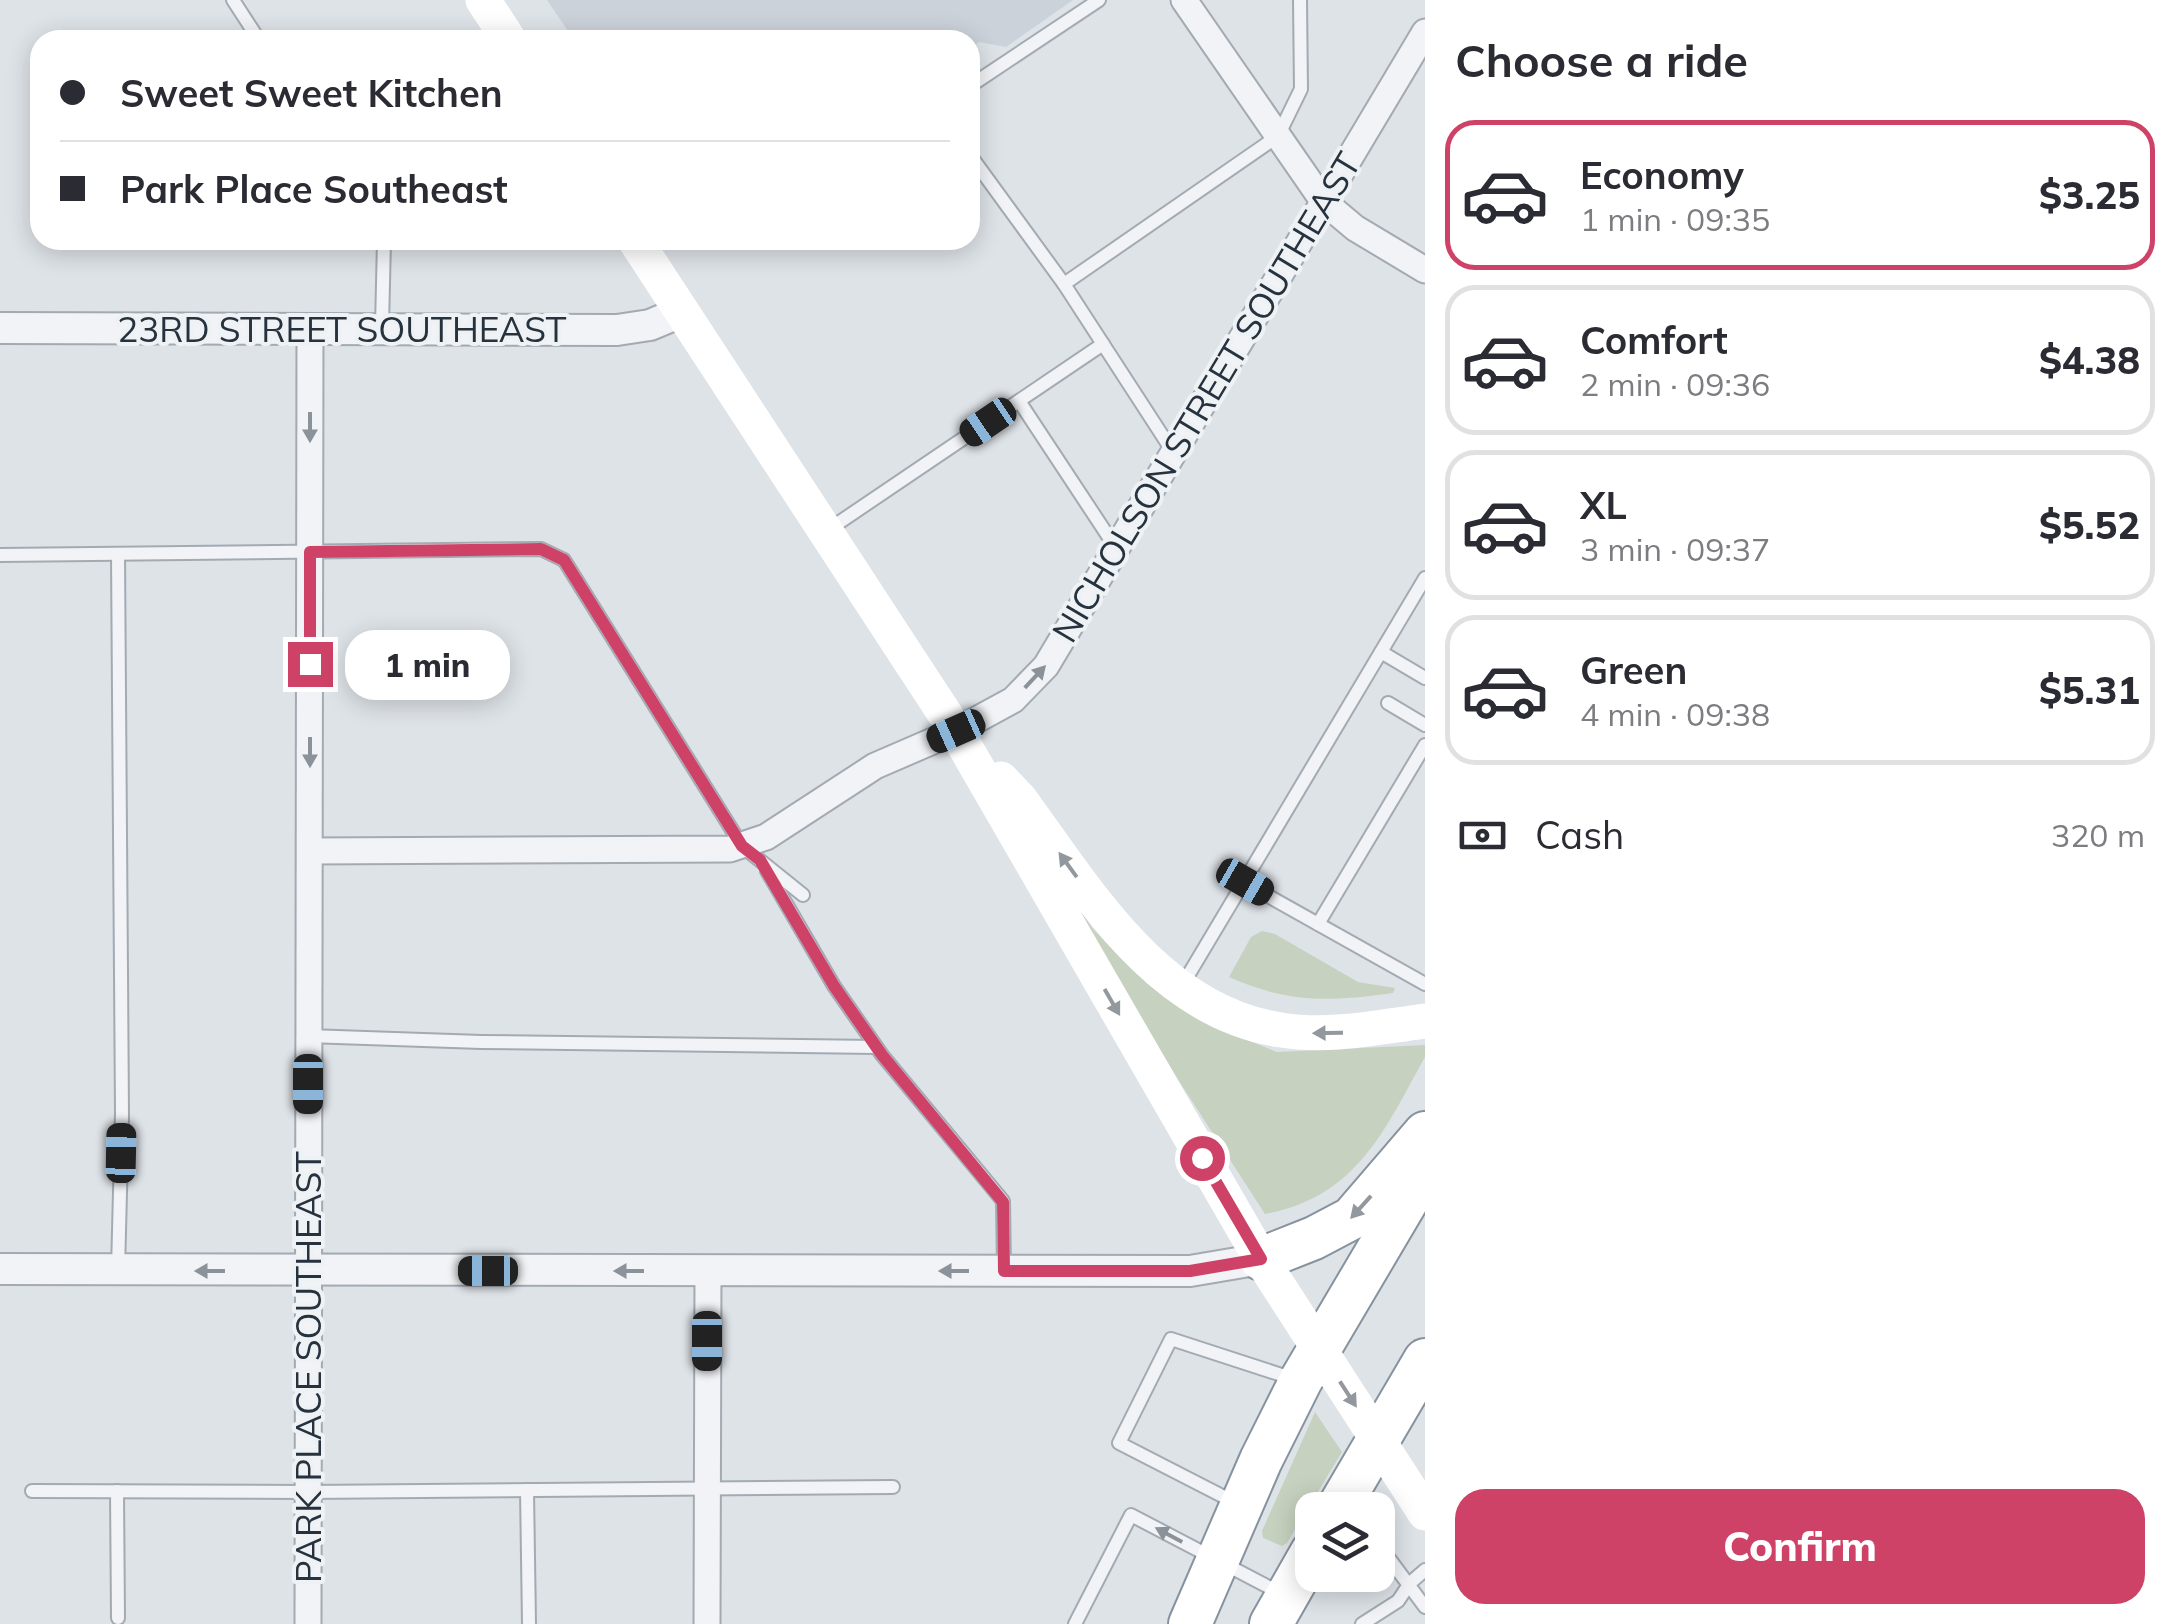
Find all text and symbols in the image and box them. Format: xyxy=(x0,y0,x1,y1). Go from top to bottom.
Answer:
text: Choose a ride xyxy=(1455,32,1748,88)
text: Sweet Sweet Kitchen xyxy=(120,69,503,117)
street label: NICHOLSON STREET SOUTHEAST xyxy=(1042,144,1370,650)
icon: car xyxy=(1460,150,1550,240)
text: Economy xyxy=(1580,151,1744,199)
text: Park Place Southeast xyxy=(120,165,508,213)
text: $3.25 xyxy=(2039,171,2140,219)
text: 1 min · 09:35 xyxy=(1580,199,1770,239)
street label: 23RD STREET SOUTHEAST xyxy=(117,307,567,351)
icon: car xyxy=(1460,315,1550,405)
text: Comfort xyxy=(1580,316,1728,364)
text: $4.38 xyxy=(2039,336,2140,384)
text: 2 min · 09:36 xyxy=(1580,364,1770,404)
car xyxy=(955,393,1021,451)
one-way arrow xyxy=(302,411,318,443)
icon: car xyxy=(1460,480,1550,570)
text: XL xyxy=(1580,481,1627,529)
text: $5.52 xyxy=(2039,501,2140,549)
text: 3 min · 09:37 xyxy=(1580,529,1770,569)
callout: 1 min xyxy=(345,629,510,699)
route end xyxy=(288,642,333,687)
text: 1 min xyxy=(385,645,470,685)
icon: car xyxy=(1460,645,1550,735)
text: Green xyxy=(1580,646,1687,694)
one-way arrow xyxy=(1023,665,1046,689)
text: $5.31 xyxy=(2039,666,2140,714)
text: 4 min · 09:38 xyxy=(1580,694,1770,734)
car xyxy=(922,705,990,757)
one-way arrow xyxy=(302,736,318,768)
icon: cash xyxy=(1455,808,1510,863)
text: Cash xyxy=(1535,811,1624,859)
text: 320 m xyxy=(2051,815,2145,855)
one-way arrow xyxy=(1059,851,1079,878)
car xyxy=(1212,854,1278,910)
one-way arrow xyxy=(1103,988,1120,1016)
one-way arrow xyxy=(1312,1025,1344,1041)
car xyxy=(293,1054,323,1114)
car xyxy=(105,1123,137,1183)
route start xyxy=(1180,1136,1225,1181)
street label: PARK PLACE SOUTHEAST xyxy=(286,1151,330,1583)
one-way arrow xyxy=(1351,1194,1373,1219)
car xyxy=(458,1256,518,1286)
one-way arrow xyxy=(193,1263,225,1279)
one-way arrow xyxy=(613,1263,645,1279)
one-way arrow xyxy=(938,1263,970,1279)
car xyxy=(692,1311,722,1371)
one-way arrow xyxy=(1338,1381,1357,1408)
button: Confirm xyxy=(1455,1489,2145,1604)
map controls xyxy=(1295,1492,1395,1592)
button: layers xyxy=(1295,1492,1395,1592)
one-way arrow xyxy=(1155,1527,1184,1544)

